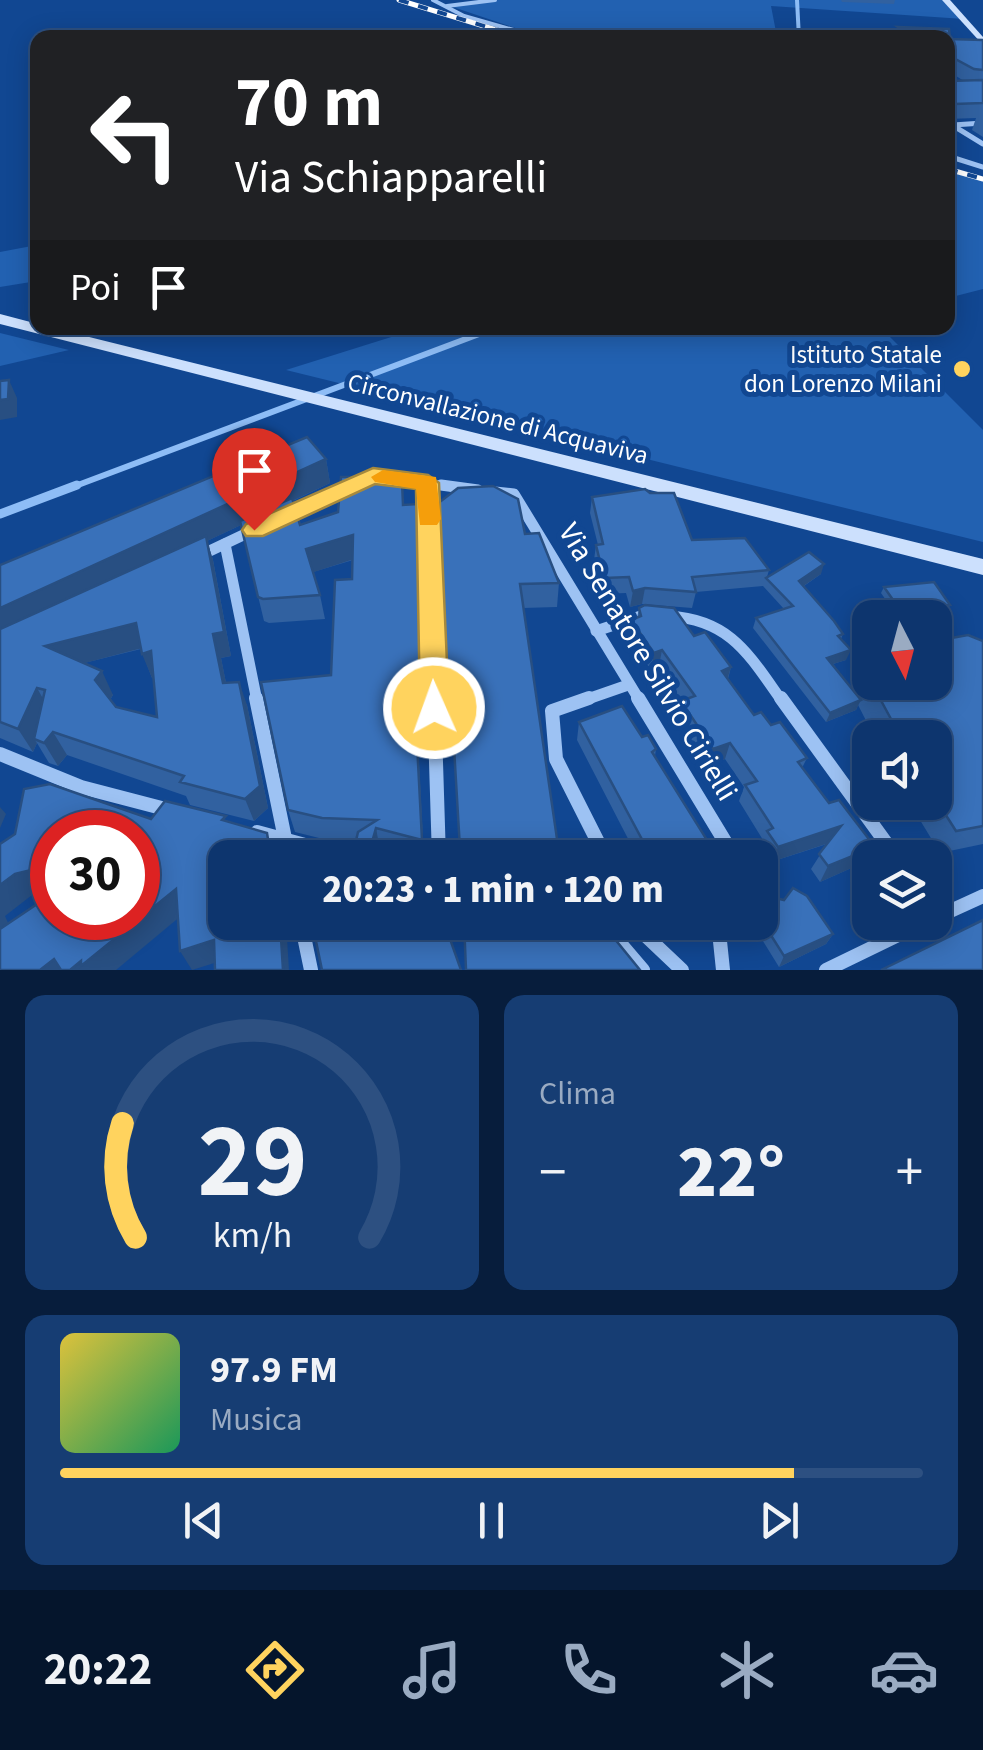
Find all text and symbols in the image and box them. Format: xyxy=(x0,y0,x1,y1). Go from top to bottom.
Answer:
text: 70 m xyxy=(235,53,383,153)
icon: left xyxy=(70,70,200,200)
text: Via Schiapparelli xyxy=(235,146,547,210)
icon: arrive xyxy=(141,260,196,315)
text: Poi xyxy=(70,261,121,315)
place label: Istituto Statale don Lorenzo Milani xyxy=(744,337,942,402)
marker: Istituto Statale don Lorenzo Milani xyxy=(951,358,973,380)
street label: Circonvallazione di Acquaviva xyxy=(344,364,652,474)
pin xyxy=(212,428,297,531)
icon: arrive xyxy=(227,443,282,498)
street label: Via Senatore Silvio Cirielli xyxy=(548,515,748,809)
north arrow xyxy=(852,600,952,700)
map controls xyxy=(852,600,952,940)
position arrow xyxy=(382,656,486,760)
button: sound xyxy=(852,720,952,820)
speed limit sign: 30 xyxy=(30,810,160,940)
button: layers xyxy=(852,840,952,940)
text: 20:23 · 1 min · 120 m xyxy=(322,863,664,917)
text: Clima xyxy=(539,1071,616,1117)
text: 29 xyxy=(197,1089,307,1237)
text: 22° xyxy=(677,1119,785,1226)
text: − xyxy=(539,1134,566,1212)
text: + xyxy=(896,1134,923,1212)
text: km/h xyxy=(212,1210,292,1261)
text: 97.9 FM xyxy=(210,1343,338,1397)
text: Musica xyxy=(210,1397,302,1443)
icon: previous xyxy=(176,1493,231,1548)
icon: pause xyxy=(464,1493,519,1548)
icon: next xyxy=(752,1493,807,1548)
icon: directions xyxy=(240,1635,310,1705)
icon: music xyxy=(397,1635,467,1705)
icon: phone xyxy=(554,1635,624,1705)
icon: climate xyxy=(712,1635,782,1705)
icon: car xyxy=(869,1635,939,1705)
text: 20:22 xyxy=(44,1638,152,1702)

